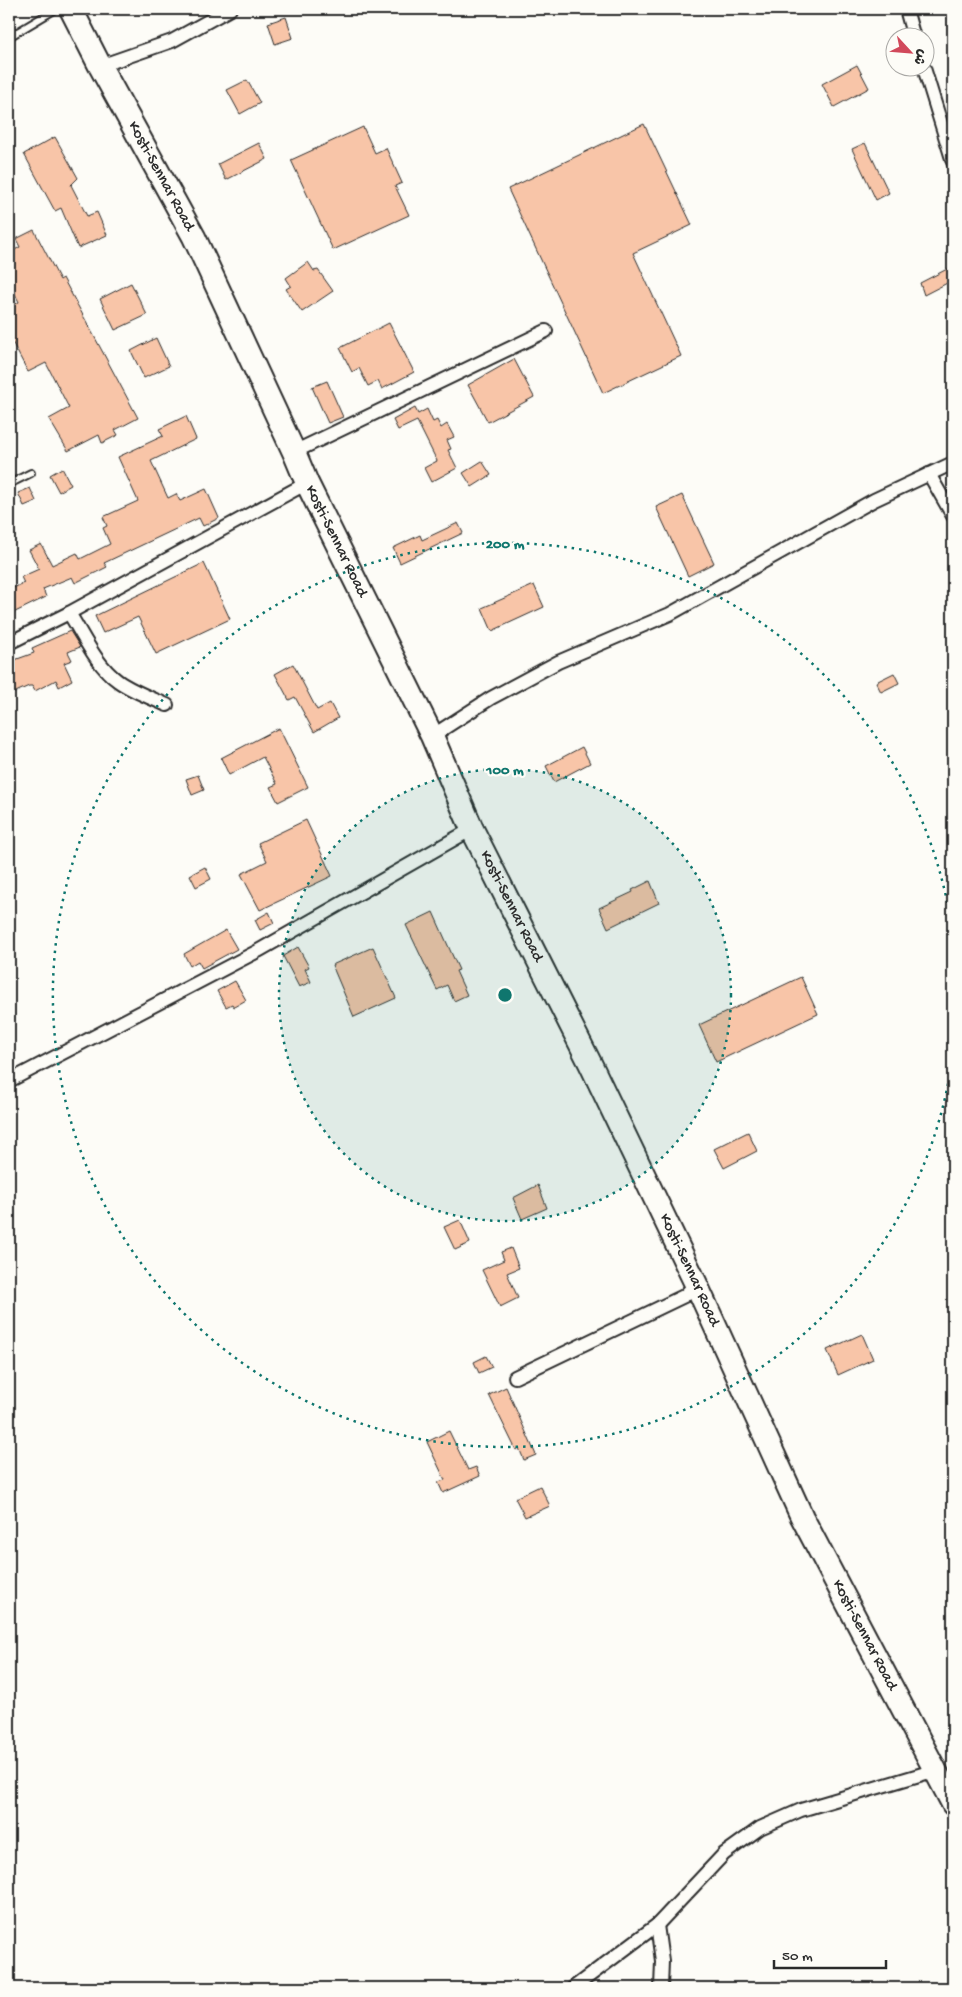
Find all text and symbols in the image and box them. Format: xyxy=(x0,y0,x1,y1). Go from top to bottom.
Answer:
north arrow xyxy=(884,28,934,78)
text: ش xyxy=(908,46,930,67)
street label: Kosti-Sennar Road xyxy=(123,118,199,236)
street label: Kosti-Sennar Road xyxy=(300,482,372,602)
text: 200 m xyxy=(486,536,525,554)
text: 100 m xyxy=(485,762,524,780)
street label: Kosti-Sennar Road xyxy=(475,848,548,967)
centre of rings xyxy=(496,986,514,1004)
street label: Kosti-Sennar Road xyxy=(654,1211,724,1331)
street label: Kosti-Sennar Road xyxy=(827,1577,902,1695)
scale bar xyxy=(774,1937,887,1969)
text: 50 m xyxy=(782,1948,813,1966)

